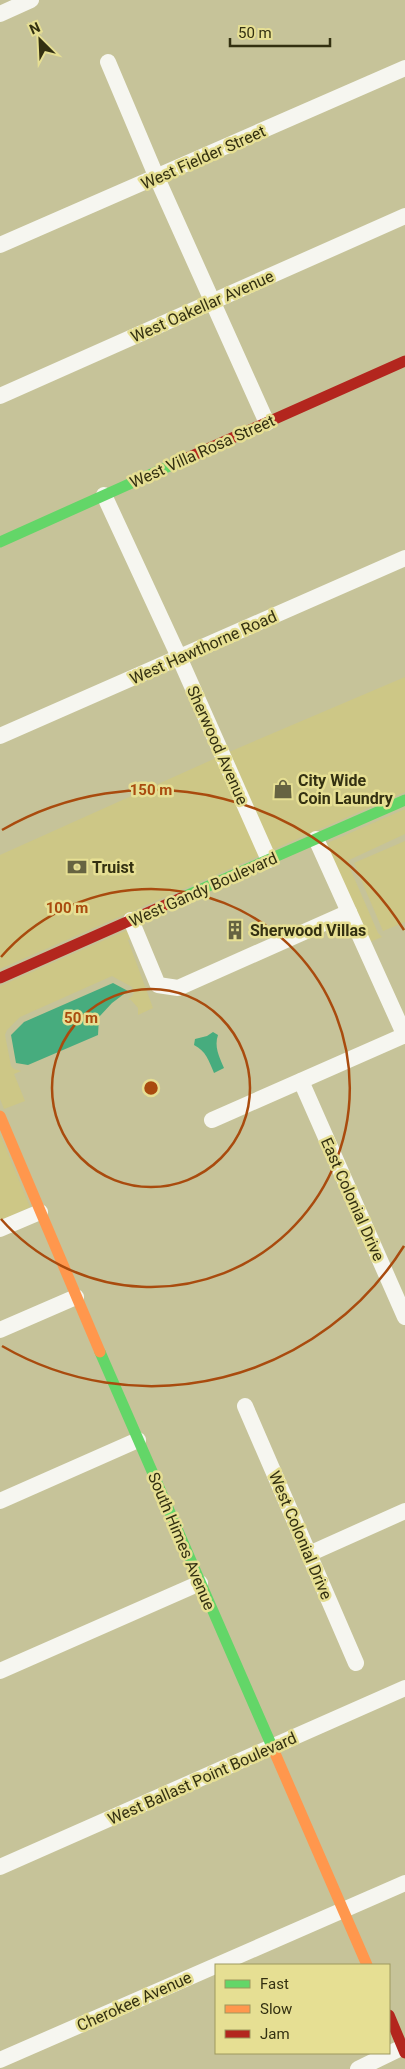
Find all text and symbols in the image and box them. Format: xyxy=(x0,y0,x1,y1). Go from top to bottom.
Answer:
north arrow xyxy=(15,15,65,65)
scale bar xyxy=(230,15,330,47)
text: N xyxy=(27,19,42,37)
text: 50 m xyxy=(238,24,272,42)
street label: West Fielder Street xyxy=(138,122,268,193)
street label: West Oakellar Avenue xyxy=(128,266,277,347)
street label: West Villa Rosa Street xyxy=(127,411,278,492)
street label: West Hawthorne Road xyxy=(127,607,280,688)
street label: Sherwood Avenue xyxy=(183,683,252,808)
place label: City Wide Coin Laundry xyxy=(298,771,394,808)
shop icon: City Wide Coin Laundry xyxy=(272,778,294,800)
text: 150 m xyxy=(130,781,172,799)
street label: West Gandy Boulevard xyxy=(126,848,280,931)
bank icon: Truist xyxy=(66,856,88,878)
place label: Truist xyxy=(92,858,135,877)
text: 100 m xyxy=(46,899,88,917)
building icon: Sherwood Villas xyxy=(224,919,246,941)
place label: Sherwood Villas xyxy=(250,921,366,940)
text: 50 m xyxy=(64,1009,98,1027)
centre of rings xyxy=(142,1079,160,1097)
street label: East Colonial Drive xyxy=(317,1135,388,1264)
street label: West Colonial Drive xyxy=(265,1468,336,1602)
street label: South Himes Avenue xyxy=(144,1469,219,1613)
street label: West Ballast Point Boulevard xyxy=(105,1728,299,1829)
legend xyxy=(215,1964,390,2054)
street label: Cherokee Avenue xyxy=(74,1968,194,2035)
text: Fast xyxy=(260,1975,289,1993)
text: Slow xyxy=(260,2000,292,2018)
text: Jam xyxy=(260,2025,290,2043)

